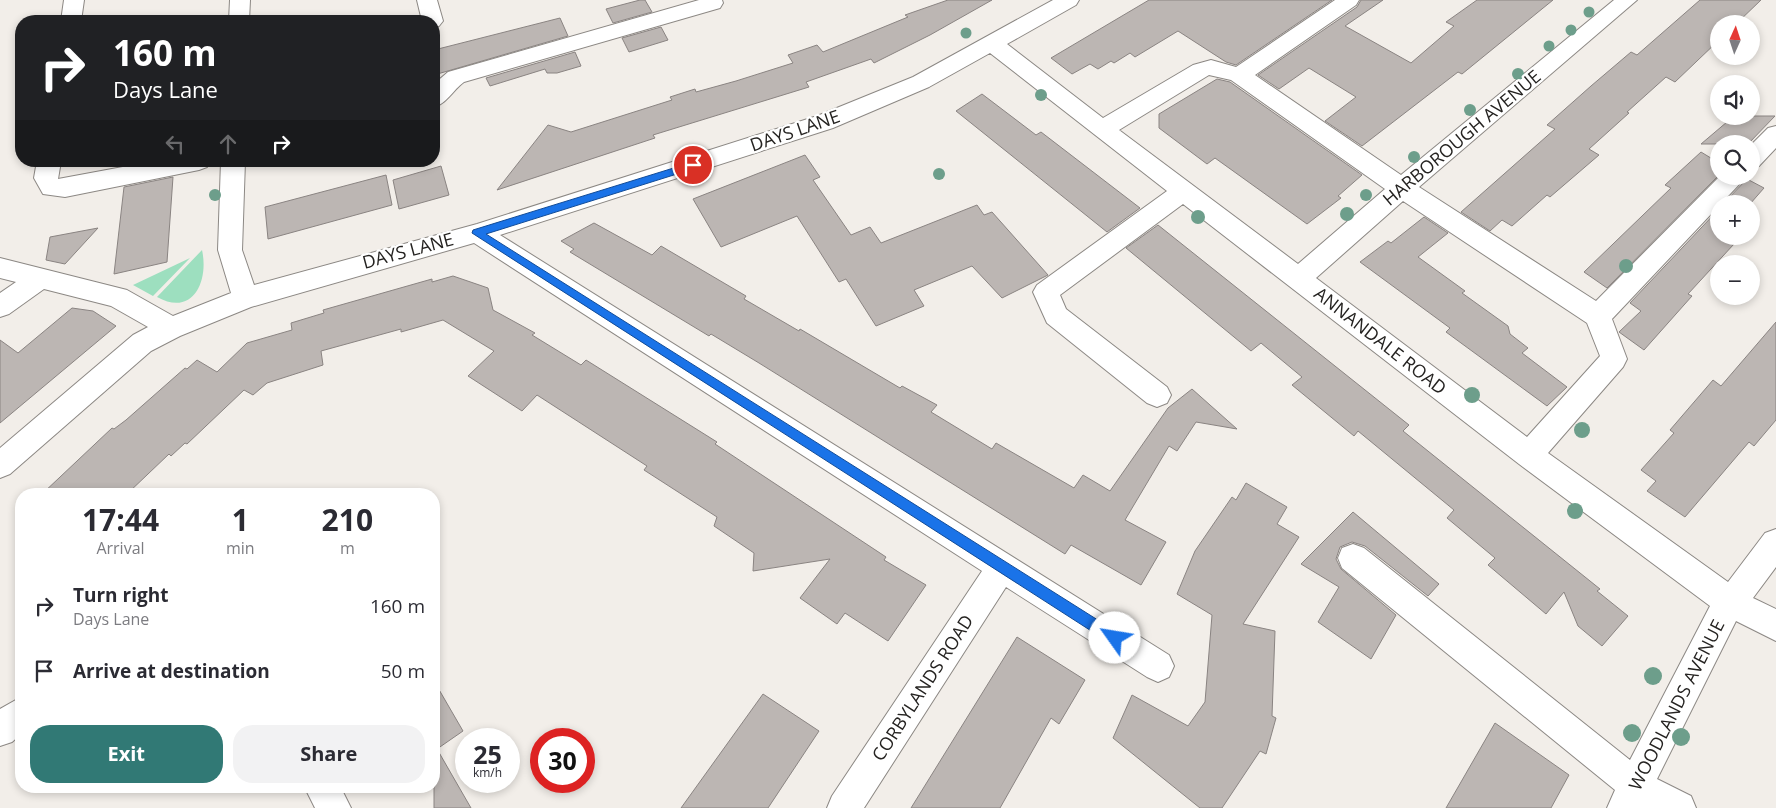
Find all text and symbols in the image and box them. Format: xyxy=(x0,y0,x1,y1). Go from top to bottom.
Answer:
north arrow xyxy=(1710,15,1760,65)
map controls xyxy=(1710,15,1760,305)
text: 160 m xyxy=(113,29,217,76)
icon: right xyxy=(30,35,95,100)
street label: HARBOROUGH AVENUE xyxy=(1377,64,1545,211)
text: Days Lane xyxy=(113,74,218,104)
button: sound xyxy=(1710,75,1760,125)
street label: DAYS LANE xyxy=(747,104,843,157)
icon: left xyxy=(161,130,189,158)
icon: ahead xyxy=(214,130,242,158)
icon: right xyxy=(267,130,295,158)
button: search xyxy=(1710,135,1760,185)
pin xyxy=(672,144,714,186)
icon: arrive xyxy=(679,151,707,179)
button: + xyxy=(1710,195,1760,245)
street label: DAYS LANE xyxy=(360,226,456,274)
button: − xyxy=(1710,255,1760,305)
street label: ANNANDALE ROAD xyxy=(1310,281,1452,399)
text: 17:44 xyxy=(82,499,159,540)
text: 1 xyxy=(232,499,249,540)
text: 210 xyxy=(322,499,373,540)
text: Arrival xyxy=(96,537,145,559)
text: min xyxy=(226,537,255,559)
text: m xyxy=(340,537,355,559)
text: Turn right xyxy=(73,582,168,608)
icon: right xyxy=(30,592,58,620)
text: 160 m xyxy=(370,593,425,619)
text: Days Lane xyxy=(73,608,149,630)
street label: CORBYLANDS ROAD xyxy=(866,610,978,765)
position arrow xyxy=(1088,611,1140,663)
street label: WOODLANDS AVENUE xyxy=(1623,615,1730,794)
icon: arrive xyxy=(30,657,58,685)
text: Arrive at destination xyxy=(73,658,270,684)
text: 50 m xyxy=(381,658,425,684)
button: Exit xyxy=(30,725,223,783)
button: Share xyxy=(233,725,425,783)
speed limit sign: 30 xyxy=(530,728,595,793)
text: 25 xyxy=(473,737,502,771)
text: km/h xyxy=(473,764,502,781)

